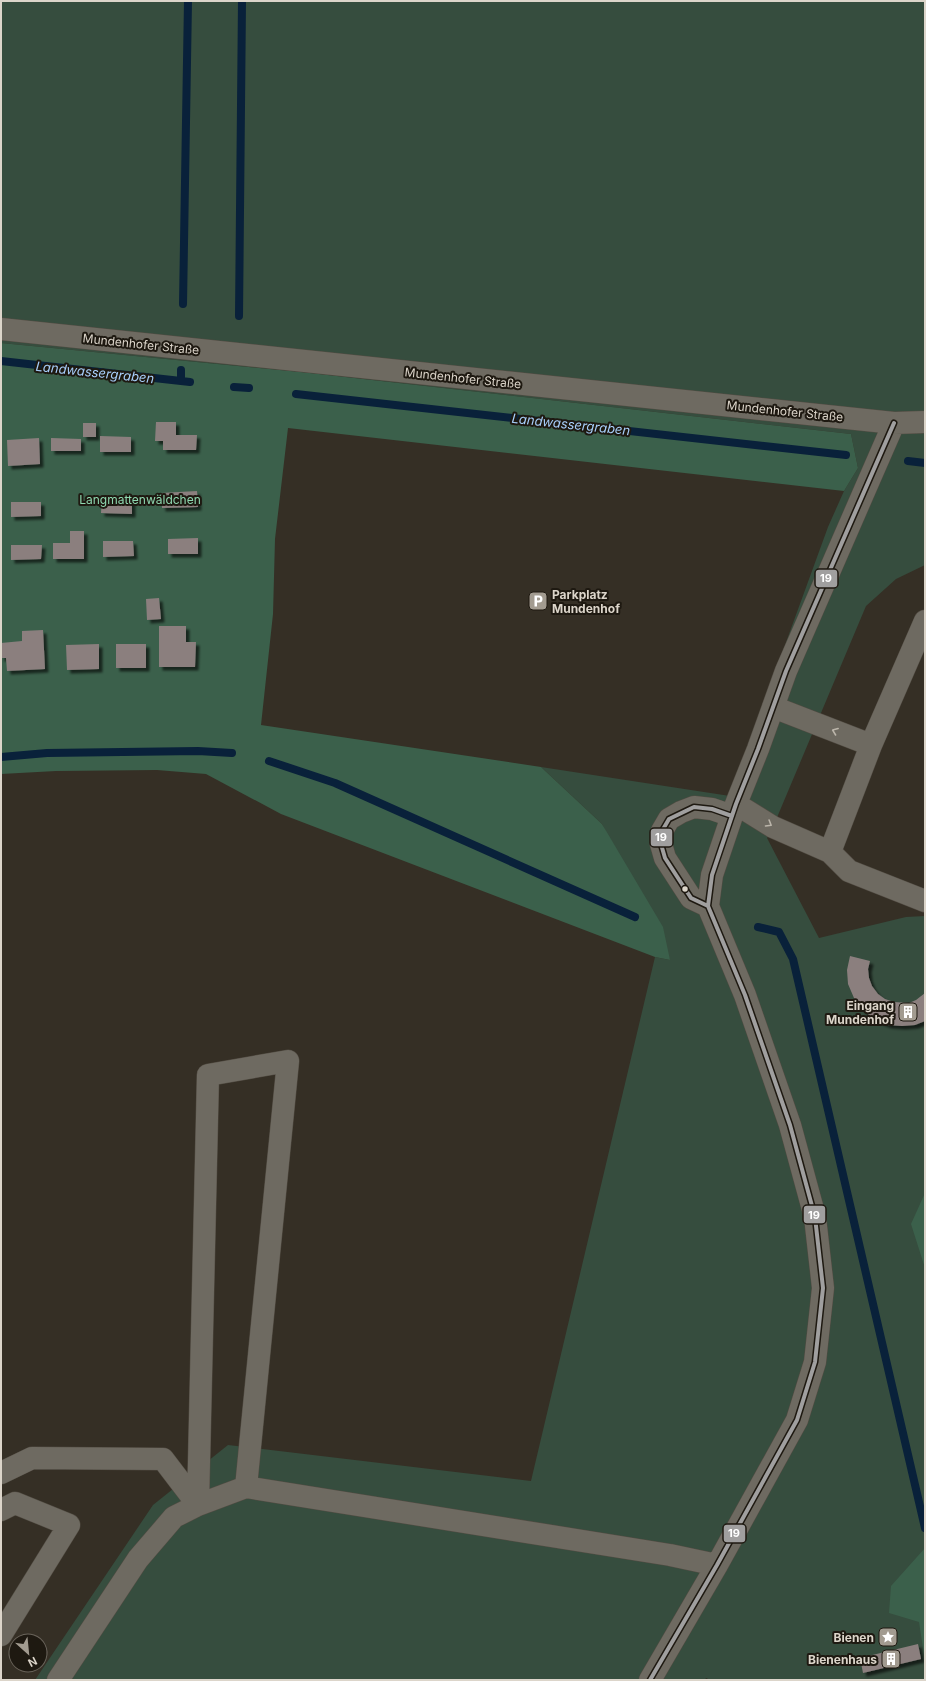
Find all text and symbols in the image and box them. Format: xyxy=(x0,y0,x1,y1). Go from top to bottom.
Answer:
street label: Mundenhofer Straße xyxy=(82,330,200,358)
water label: Landwassergraben xyxy=(35,358,155,386)
street label: Mundenhofer Straße xyxy=(404,364,522,392)
street label: Mundenhofer Straße xyxy=(726,397,844,425)
water label: Landwassergraben xyxy=(511,410,631,438)
park label: Langmattenwäldchen xyxy=(79,492,201,507)
line badge: 19 xyxy=(815,569,838,588)
text: 19 xyxy=(820,571,832,585)
place label: Parkplatz Mundenhof xyxy=(552,587,620,616)
parking icon: Parkplatz Mundenhof xyxy=(527,590,549,612)
one-way arrow xyxy=(832,727,839,735)
one-way arrow xyxy=(765,820,772,827)
line badge: 19 xyxy=(650,828,673,847)
text: 19 xyxy=(655,830,667,844)
unlabelled marker xyxy=(680,884,690,894)
place label: Eingang Mundenhof xyxy=(826,998,894,1027)
building icon: Eingang Mundenhof xyxy=(897,1001,919,1023)
line badge: 19 xyxy=(803,1205,826,1224)
text: 19 xyxy=(808,1208,820,1222)
line badge: 19 xyxy=(723,1524,746,1543)
text: 19 xyxy=(728,1526,740,1540)
place icon: Bienen xyxy=(877,1626,899,1648)
place label: Bienen xyxy=(834,1630,874,1645)
north arrow xyxy=(8,1633,48,1673)
building icon: Bienenhaus xyxy=(880,1648,902,1670)
place label: Bienenhaus xyxy=(808,1652,877,1667)
text: N xyxy=(26,1654,39,1670)

